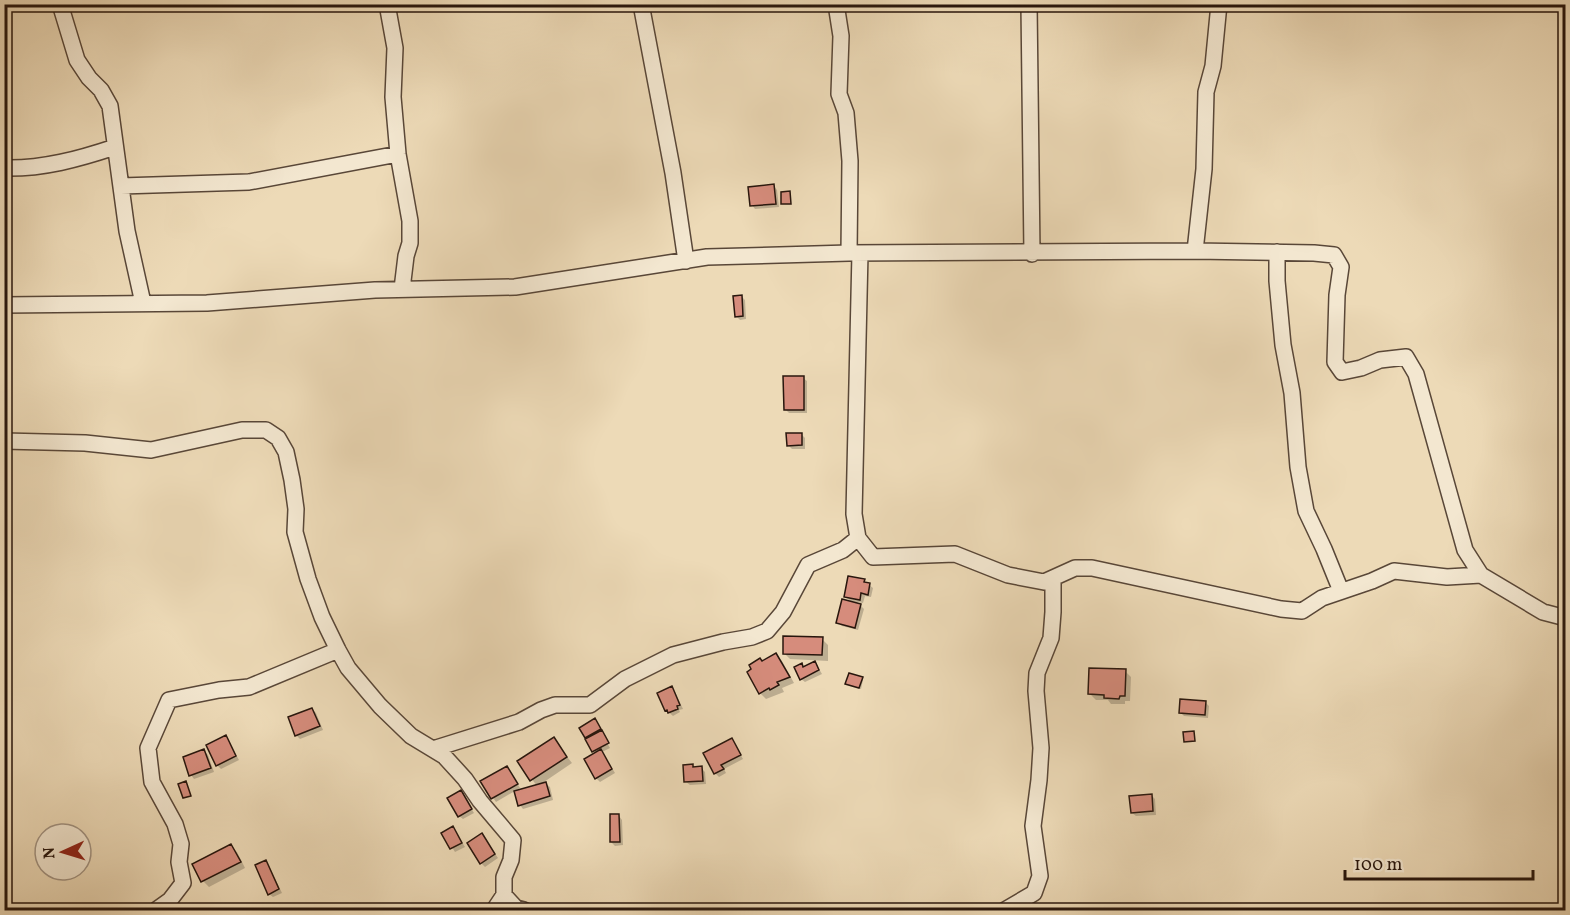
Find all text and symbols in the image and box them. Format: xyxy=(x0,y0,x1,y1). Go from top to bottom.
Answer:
north arrow xyxy=(33,822,93,882)
scale bar xyxy=(1345,843,1532,881)
text: N xyxy=(39,846,61,859)
text: 100 m xyxy=(1354,853,1403,878)

